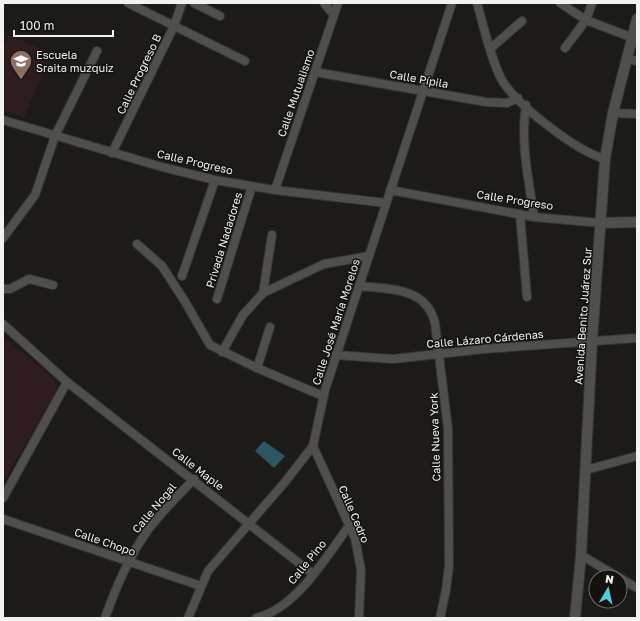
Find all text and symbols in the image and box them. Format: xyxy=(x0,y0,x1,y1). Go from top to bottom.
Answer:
scale bar xyxy=(14,12,113,38)
text: 100 m xyxy=(20,18,54,33)
street label: Calle Progreso B xyxy=(114,32,164,116)
street label: Calle Mutualismo xyxy=(274,47,317,138)
school or university icon: Escuela Sraita muzquiz xyxy=(8,48,34,81)
place label: Escuela Sraita muzquiz xyxy=(36,48,114,74)
street label: Calle Pípila xyxy=(389,67,449,90)
street label: Calle Progreso xyxy=(156,146,235,177)
street label: Calle Progreso xyxy=(476,187,555,212)
street label: Privada Nadadores xyxy=(203,190,244,289)
street label: Avenida Benito Juárez Sur xyxy=(571,246,594,385)
street label: Calle José María Morelos xyxy=(309,257,362,387)
street label: Calle Lázaro Cárdenas xyxy=(426,327,544,350)
street label: Calle Nueva York xyxy=(426,392,443,482)
street label: Calle Maple xyxy=(170,444,227,493)
street label: Calle Nogal xyxy=(129,480,179,535)
street label: Calle Cedro xyxy=(337,483,373,545)
street label: Calle Chopo xyxy=(73,525,138,558)
street label: Calle Pino xyxy=(285,537,329,586)
north arrow xyxy=(588,569,628,609)
text: N xyxy=(604,572,615,586)

